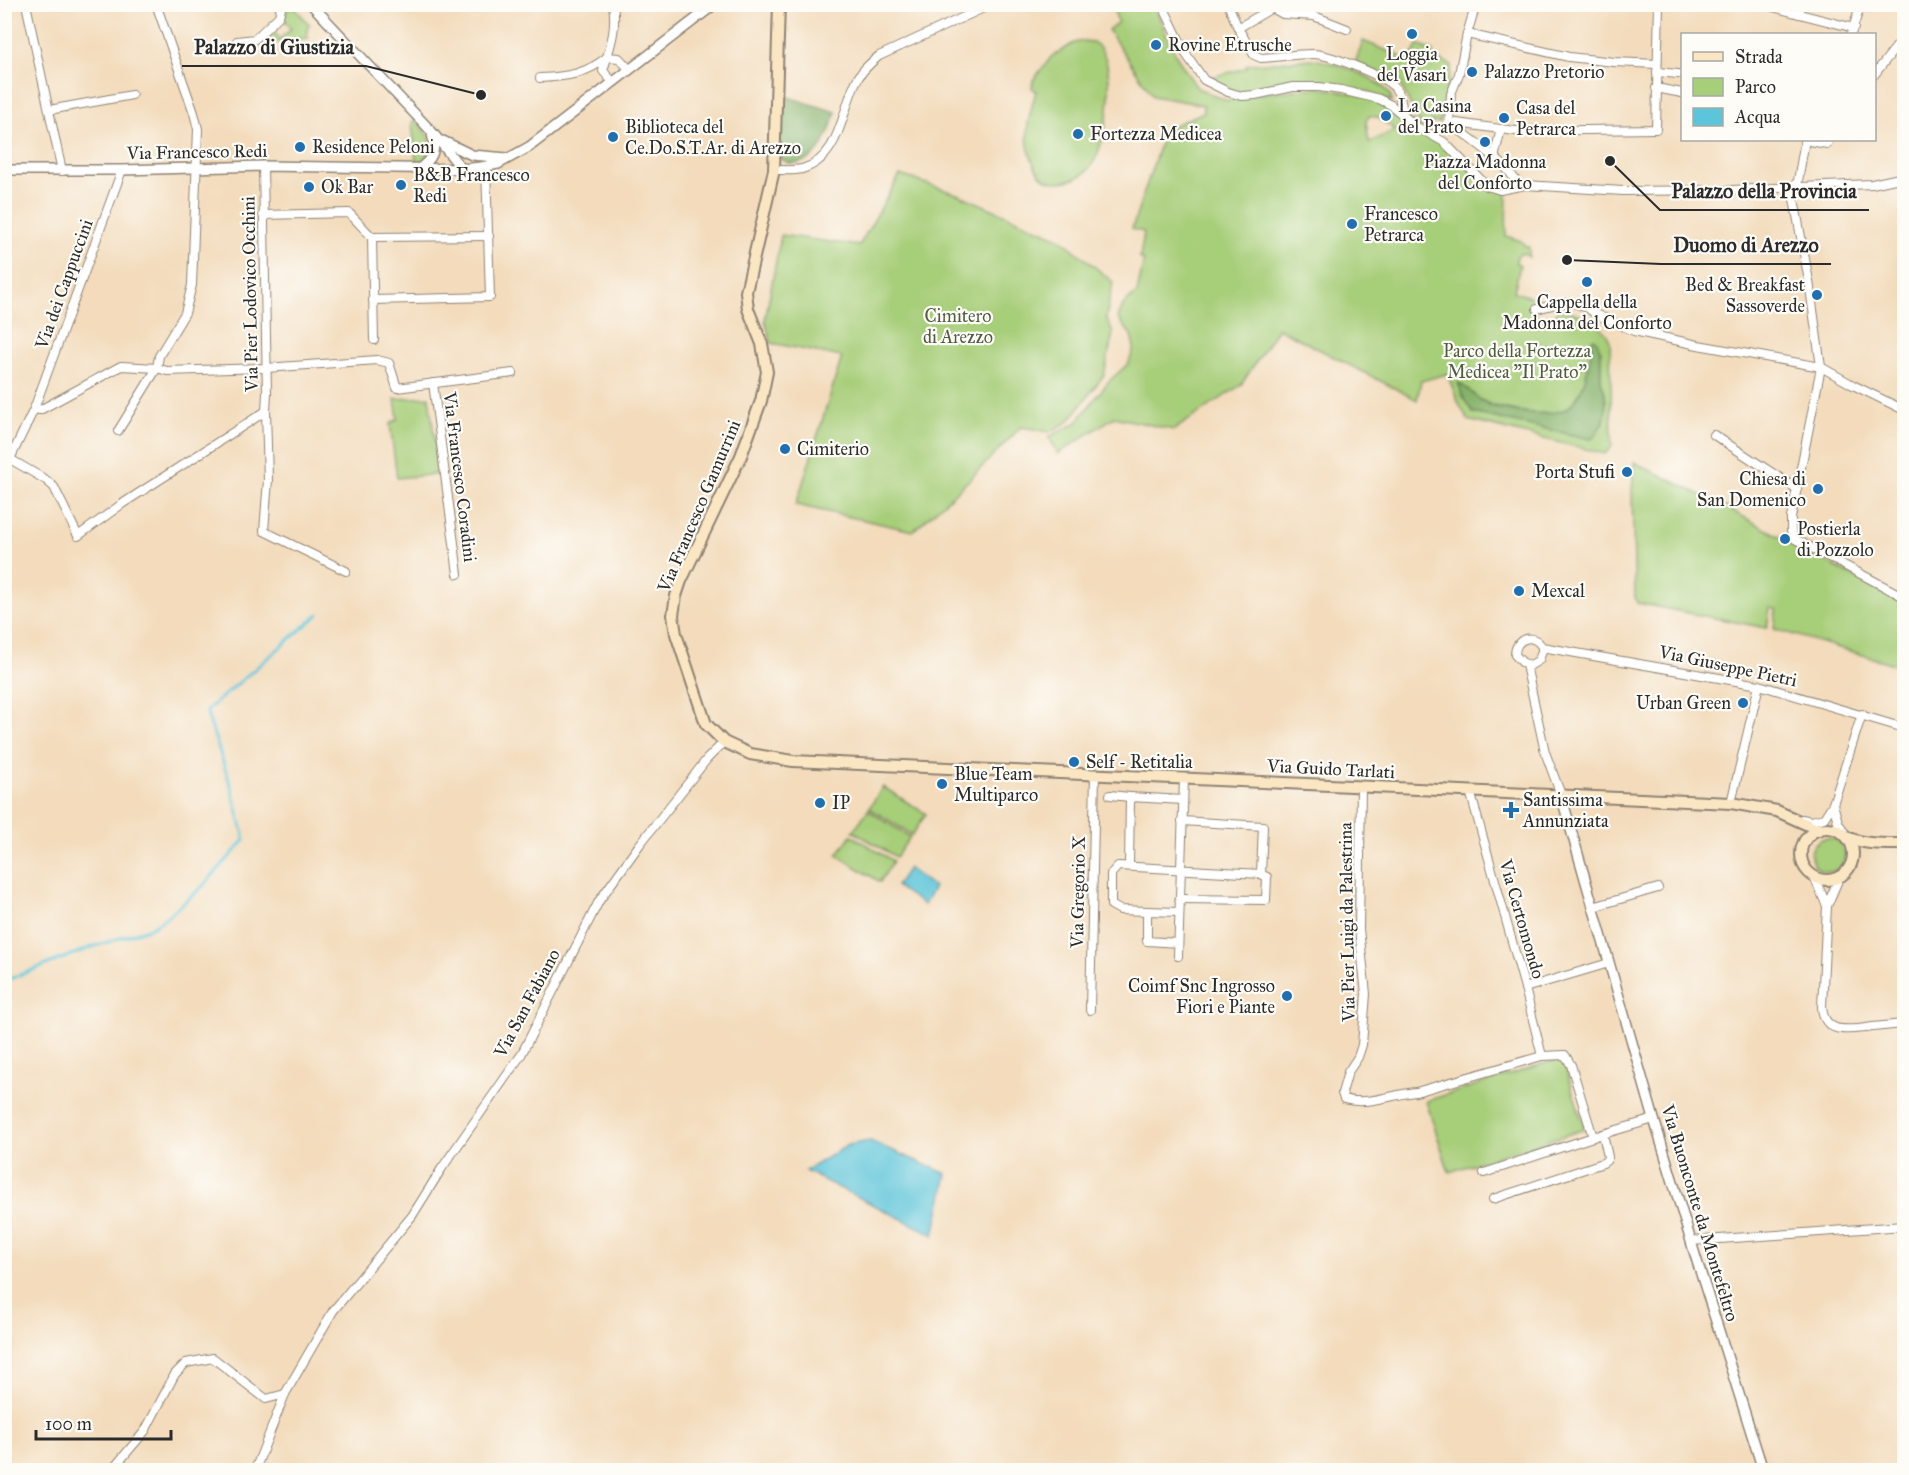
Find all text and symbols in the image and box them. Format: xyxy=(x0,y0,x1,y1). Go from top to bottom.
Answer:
marker: Loggia del Vasari xyxy=(1405,27,1419,41)
callout: Palazzo di Giustizia xyxy=(182,28,366,66)
legend xyxy=(1681,33,1876,141)
place label: Rovine Etrusche xyxy=(1168,34,1292,56)
text: Palazzo di Giustizia xyxy=(194,35,355,59)
marker: Rovine Etrusche xyxy=(1149,38,1163,52)
place label: Loggia del Vasari xyxy=(1377,43,1447,86)
text: Strada xyxy=(1735,46,1783,68)
place label: Palazzo Pretorio xyxy=(1484,61,1604,83)
marker: Palazzo Pretorio xyxy=(1465,65,1479,79)
text: Parco xyxy=(1735,76,1776,98)
place label: La Casina del Prato xyxy=(1398,95,1472,138)
place label: Casa del Petrarca xyxy=(1516,97,1576,140)
text: Acqua xyxy=(1734,106,1781,129)
marker: La Casina del Prato xyxy=(1379,109,1393,123)
marker: Casa del Petrarca xyxy=(1497,111,1511,125)
place label: Biblioteca del Ce.Do.S.T.Ar. di Arezzo xyxy=(625,116,801,159)
place label: Fortezza Medicea xyxy=(1090,123,1222,145)
marker: Fortezza Medicea xyxy=(1071,127,1085,141)
marker: Biblioteca del Ce.Do.S.T.Ar. di Arezzo xyxy=(606,130,620,144)
marker: Piazza Madonna del Conforto xyxy=(1478,135,1492,149)
place label: Residence Peloni xyxy=(312,136,435,158)
street label: Via Francesco Redi xyxy=(125,140,268,164)
marker: Residence Peloni xyxy=(293,140,307,154)
place label: Piazza Madonna del Conforto xyxy=(1424,151,1547,194)
place label: B&B Francesco Redi xyxy=(413,164,530,207)
callout: Palazzo della Provincia xyxy=(1660,172,1869,210)
place label: Ok Bar xyxy=(321,176,373,198)
marker: B&B Francesco Redi xyxy=(394,178,408,192)
text: Palazzo della Provincia xyxy=(1671,179,1857,203)
marker: Ok Bar xyxy=(302,180,316,194)
street label: Via Pier Lodovico Occhini xyxy=(237,196,263,393)
place label: Francesco Petrarca xyxy=(1364,203,1438,246)
street label: Via dei Cappuccini xyxy=(30,216,98,353)
marker: Francesco Petrarca xyxy=(1345,217,1359,231)
callout: Duomo di Arezzo xyxy=(1661,226,1831,264)
text: Duomo di Arezzo xyxy=(1673,233,1819,257)
place label: Bed & Breakfast Sassoverde xyxy=(1685,274,1806,317)
marker: Cappella della Madonna del Conforto xyxy=(1580,275,1594,289)
marker: Bed & Breakfast Sassoverde xyxy=(1810,288,1824,302)
place label: Cappella della Madonna del Conforto xyxy=(1502,291,1672,334)
park label: Cimitero di Arezzo xyxy=(923,305,993,348)
park label: Parco della Fortezza Medicea "Il Prato" xyxy=(1443,340,1591,383)
street label: Via Francesco Coradini xyxy=(439,390,481,563)
street label: Via Francesco Gamurrini xyxy=(652,416,745,596)
place label: Cimiterio xyxy=(797,438,869,460)
marker: Cimiterio xyxy=(778,442,792,456)
place label: Porta Stufi xyxy=(1535,461,1616,483)
marker: Porta Stufi xyxy=(1620,465,1634,479)
place label: Chiesa di San Domenico xyxy=(1697,468,1806,511)
marker: Chiesa di San Domenico xyxy=(1811,482,1825,496)
place label: Postierla di Pozzolo xyxy=(1797,518,1874,561)
marker: Postierla di Pozzolo xyxy=(1778,532,1792,546)
place label: Mexcal xyxy=(1531,580,1585,602)
marker: Mexcal xyxy=(1512,584,1526,598)
street label: Via Giuseppe Pietri xyxy=(1656,640,1799,691)
place label: Urban Green xyxy=(1636,692,1731,714)
marker: Urban Green xyxy=(1736,696,1750,710)
place label: Self - Retitalia xyxy=(1086,751,1193,773)
marker: Self - Retitalia xyxy=(1067,755,1081,769)
street label: Via Guido Tarlati xyxy=(1266,755,1396,783)
place label: Blue Team Multiparco xyxy=(954,763,1038,806)
marker: Blue Team Multiparco xyxy=(935,777,949,791)
place label: Santissima Annunziata xyxy=(1522,789,1609,832)
place label: IP xyxy=(832,792,850,814)
marker: IP xyxy=(813,796,827,810)
marker: Santissima Annunziata xyxy=(1504,803,1518,817)
street label: Via Pier Luigi da Palestrina xyxy=(1334,822,1361,1023)
street label: Via Gregorio X xyxy=(1066,836,1091,949)
street label: Via Certomondo xyxy=(1494,856,1550,981)
street label: Via San Fabiano xyxy=(489,945,565,1062)
place label: Coimf Snc Ingrosso Fiori e Piante xyxy=(1128,975,1275,1018)
marker: Coimf Snc Ingrosso Fiori e Piante xyxy=(1280,989,1294,1003)
street label: Via Buonconte da Montefeltro xyxy=(1656,1101,1744,1324)
scale bar xyxy=(36,1403,171,1441)
text: 100 m xyxy=(45,1413,92,1435)

